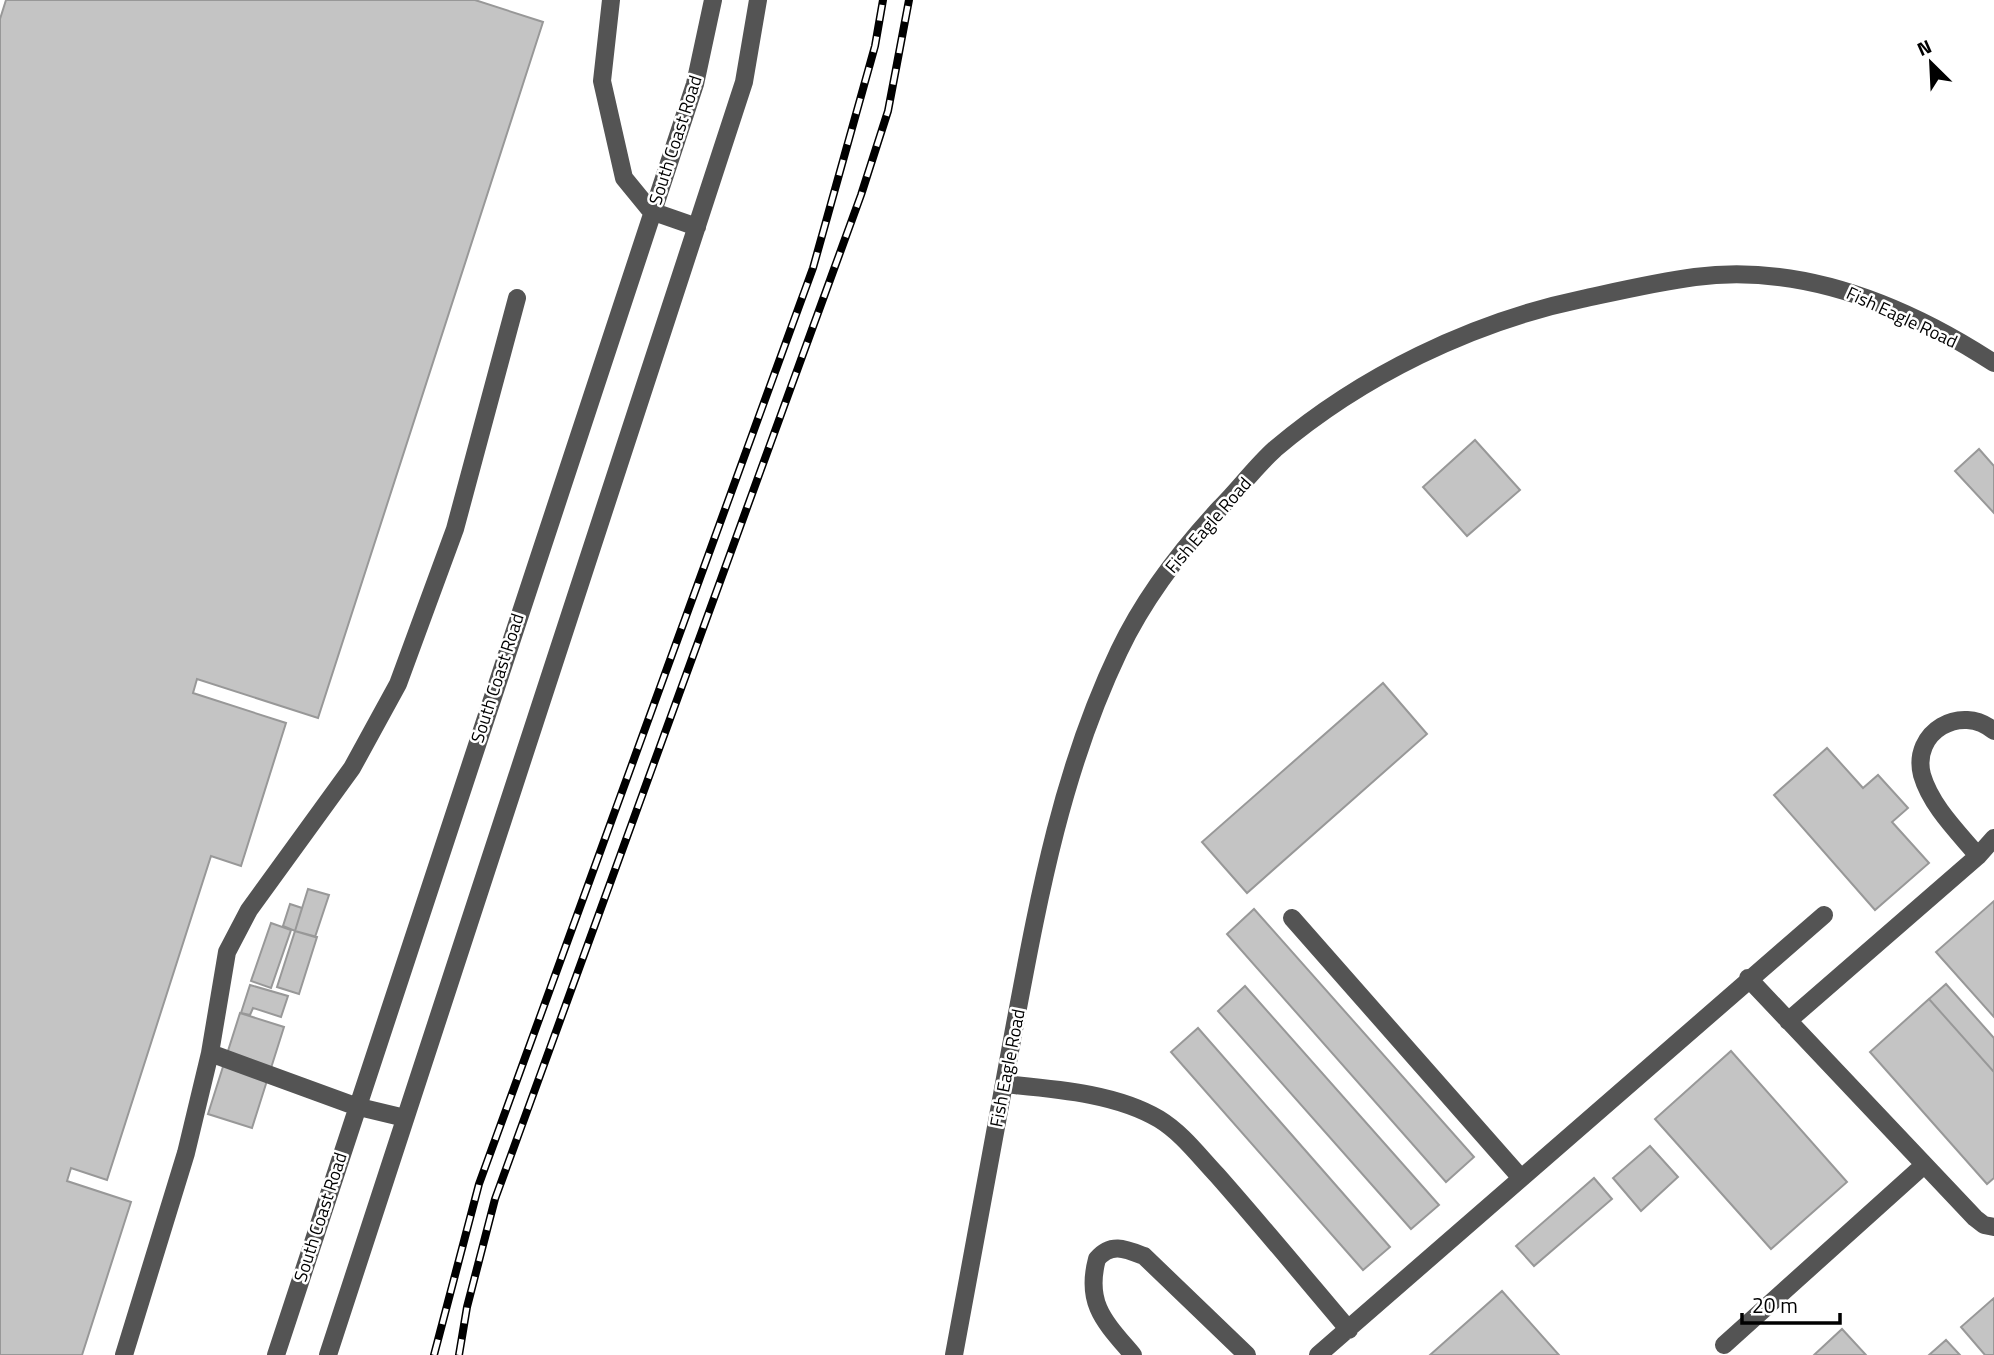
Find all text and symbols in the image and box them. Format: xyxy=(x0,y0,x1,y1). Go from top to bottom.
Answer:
north arrow xyxy=(1896,28,1966,98)
text: N xyxy=(1912,31,1936,63)
street label: South Coast Road xyxy=(641,72,709,208)
street label: Fish Eagle Road xyxy=(1842,279,1962,355)
street label: Fish Eagle Road xyxy=(1159,471,1257,579)
street label: South Coast Road xyxy=(463,610,531,746)
street label: Fish Eagle Road xyxy=(982,1007,1032,1129)
street label: South Coast Road xyxy=(286,1149,354,1285)
scale bar xyxy=(1742,1282,1840,1326)
text: 20 m xyxy=(1752,1289,1798,1321)

